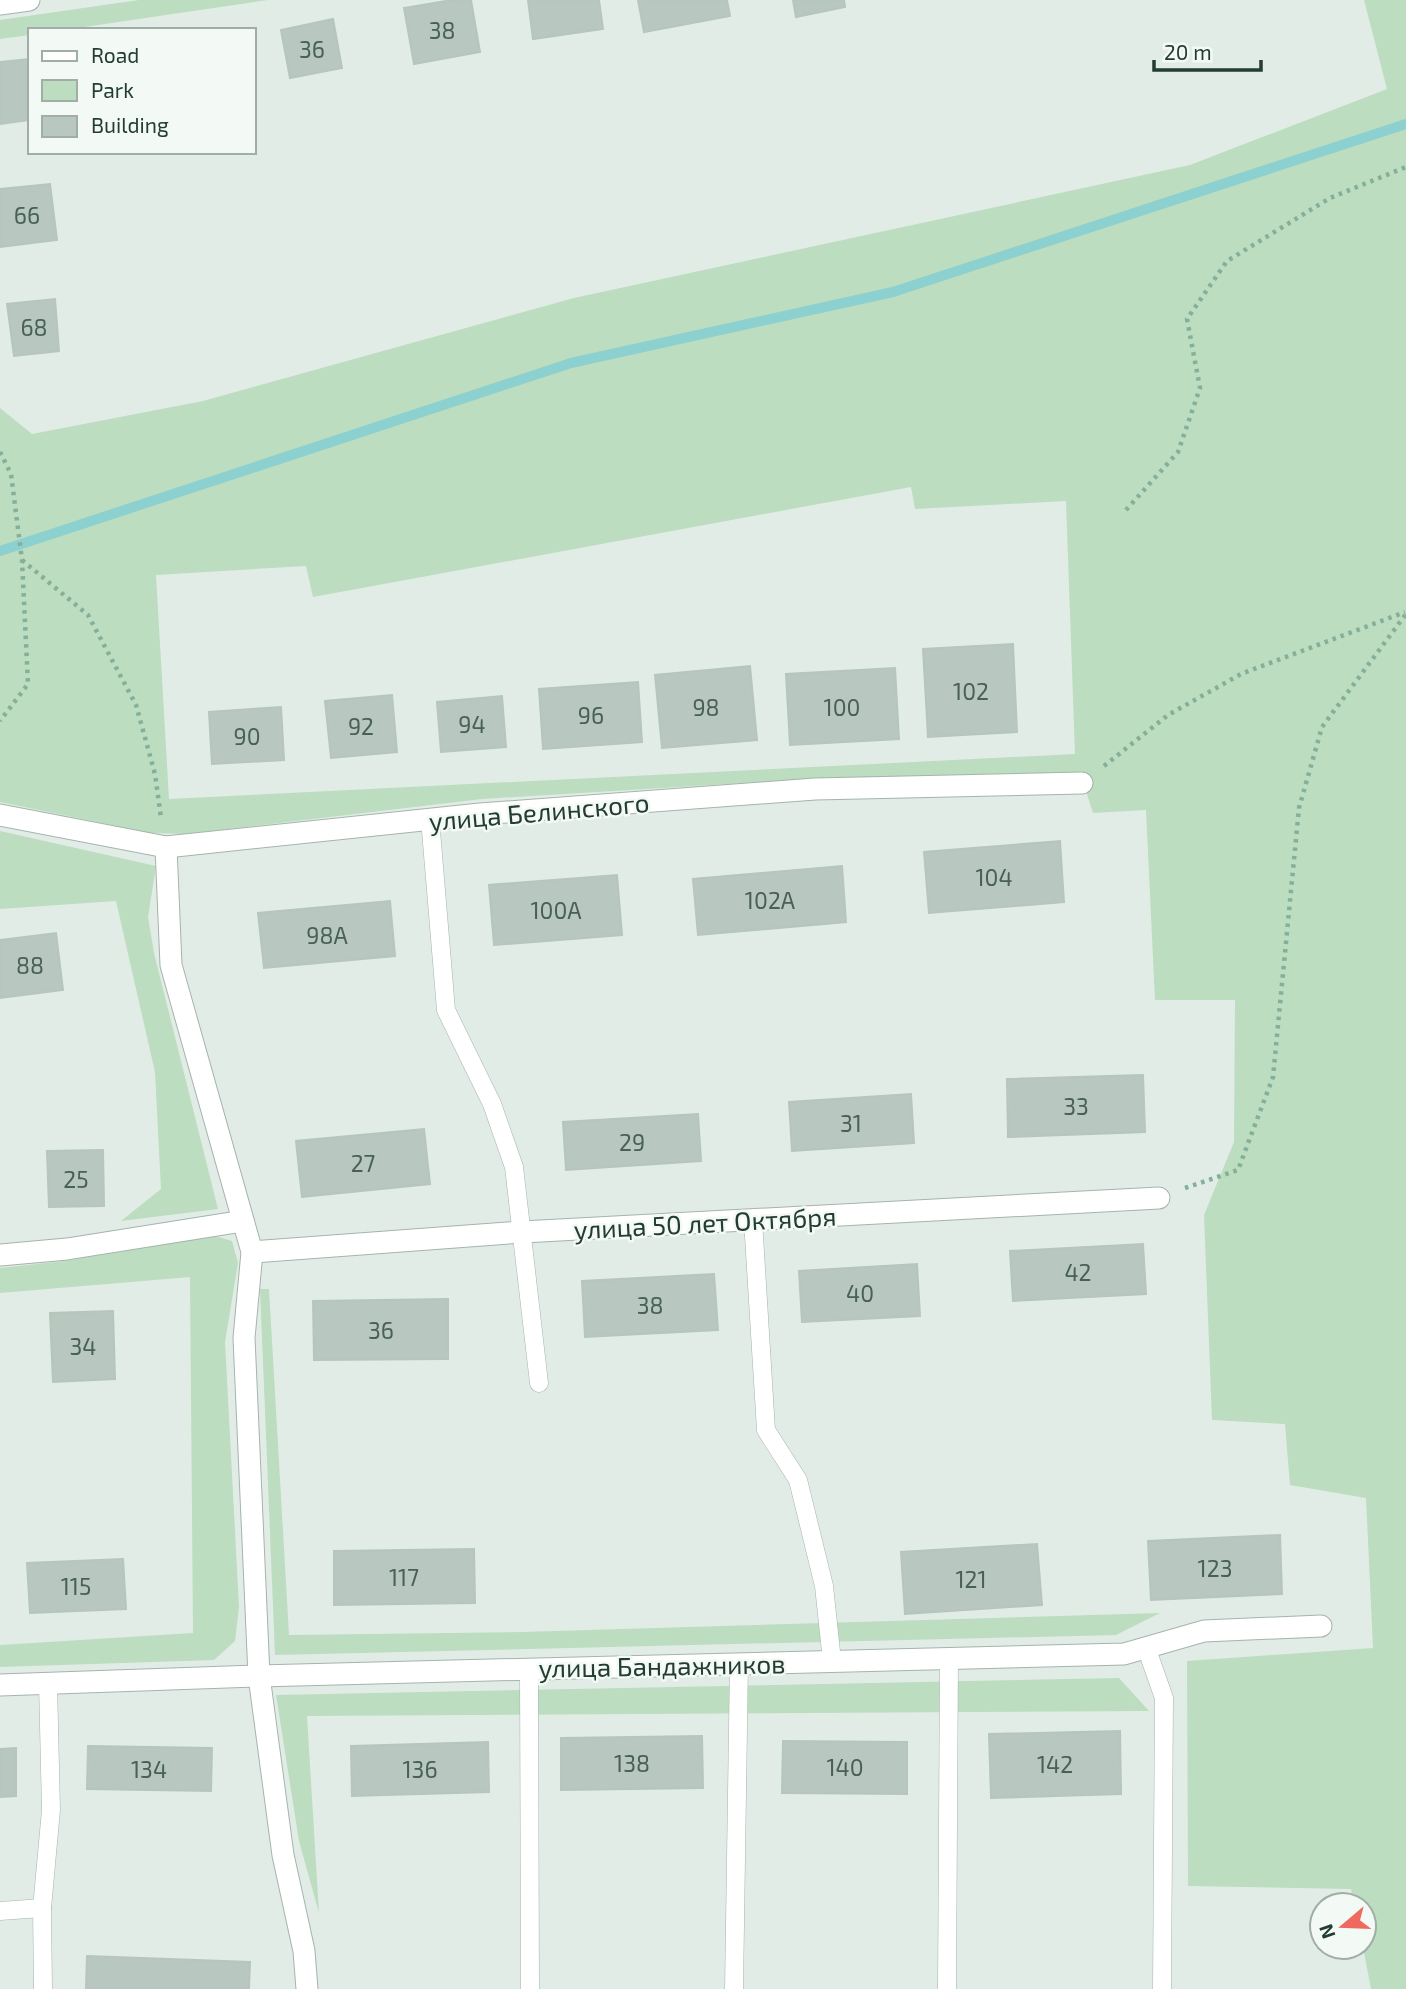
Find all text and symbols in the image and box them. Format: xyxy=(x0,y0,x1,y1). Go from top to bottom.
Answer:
house number: 38 xyxy=(429,16,455,44)
legend xyxy=(28,28,256,154)
scale bar xyxy=(1154,28,1261,72)
house number: 36 xyxy=(299,35,325,63)
text: 20 m xyxy=(1164,39,1212,64)
text: Road xyxy=(91,42,139,67)
text: Park xyxy=(91,77,134,102)
text: Building xyxy=(91,112,169,137)
house number: 66 xyxy=(14,201,40,229)
house number: 68 xyxy=(20,313,48,341)
house number: 102 xyxy=(953,677,989,705)
house number: 98 xyxy=(692,693,720,721)
house number: 100 xyxy=(824,693,860,721)
house number: 96 xyxy=(578,701,604,729)
house number: 94 xyxy=(458,710,486,738)
house number: 92 xyxy=(348,712,374,740)
house number: 90 xyxy=(233,722,261,750)
street label: улица Белинского xyxy=(427,786,651,837)
house number: 104 xyxy=(975,863,1013,891)
house number: 102А xyxy=(745,886,796,914)
house number: 100А xyxy=(530,896,582,924)
house number: 98А xyxy=(306,921,348,949)
house number: 88 xyxy=(16,951,44,979)
house number: 33 xyxy=(1063,1092,1089,1120)
house number: 31 xyxy=(840,1109,862,1137)
house number: 29 xyxy=(619,1128,645,1156)
house number: 27 xyxy=(351,1149,376,1177)
house number: 25 xyxy=(63,1165,89,1193)
street label: улица 50 лет Октября xyxy=(573,1200,837,1245)
house number: 42 xyxy=(1064,1258,1092,1286)
house number: 40 xyxy=(846,1279,874,1307)
house number: 38 xyxy=(637,1291,663,1319)
house number: 36 xyxy=(368,1316,394,1344)
house number: 34 xyxy=(70,1332,96,1360)
house number: 123 xyxy=(1198,1554,1232,1582)
house number: 117 xyxy=(389,1563,419,1591)
house number: 121 xyxy=(955,1565,987,1593)
house number: 115 xyxy=(61,1572,91,1600)
street label: улица Бандажников xyxy=(538,1647,786,1684)
house number: 138 xyxy=(614,1749,650,1777)
house number: 142 xyxy=(1037,1750,1073,1778)
house number: 140 xyxy=(826,1753,864,1781)
house number: 134 xyxy=(131,1755,167,1783)
house number: 136 xyxy=(402,1755,438,1783)
north arrow xyxy=(1308,1891,1378,1961)
text: N xyxy=(1313,1921,1340,1942)

